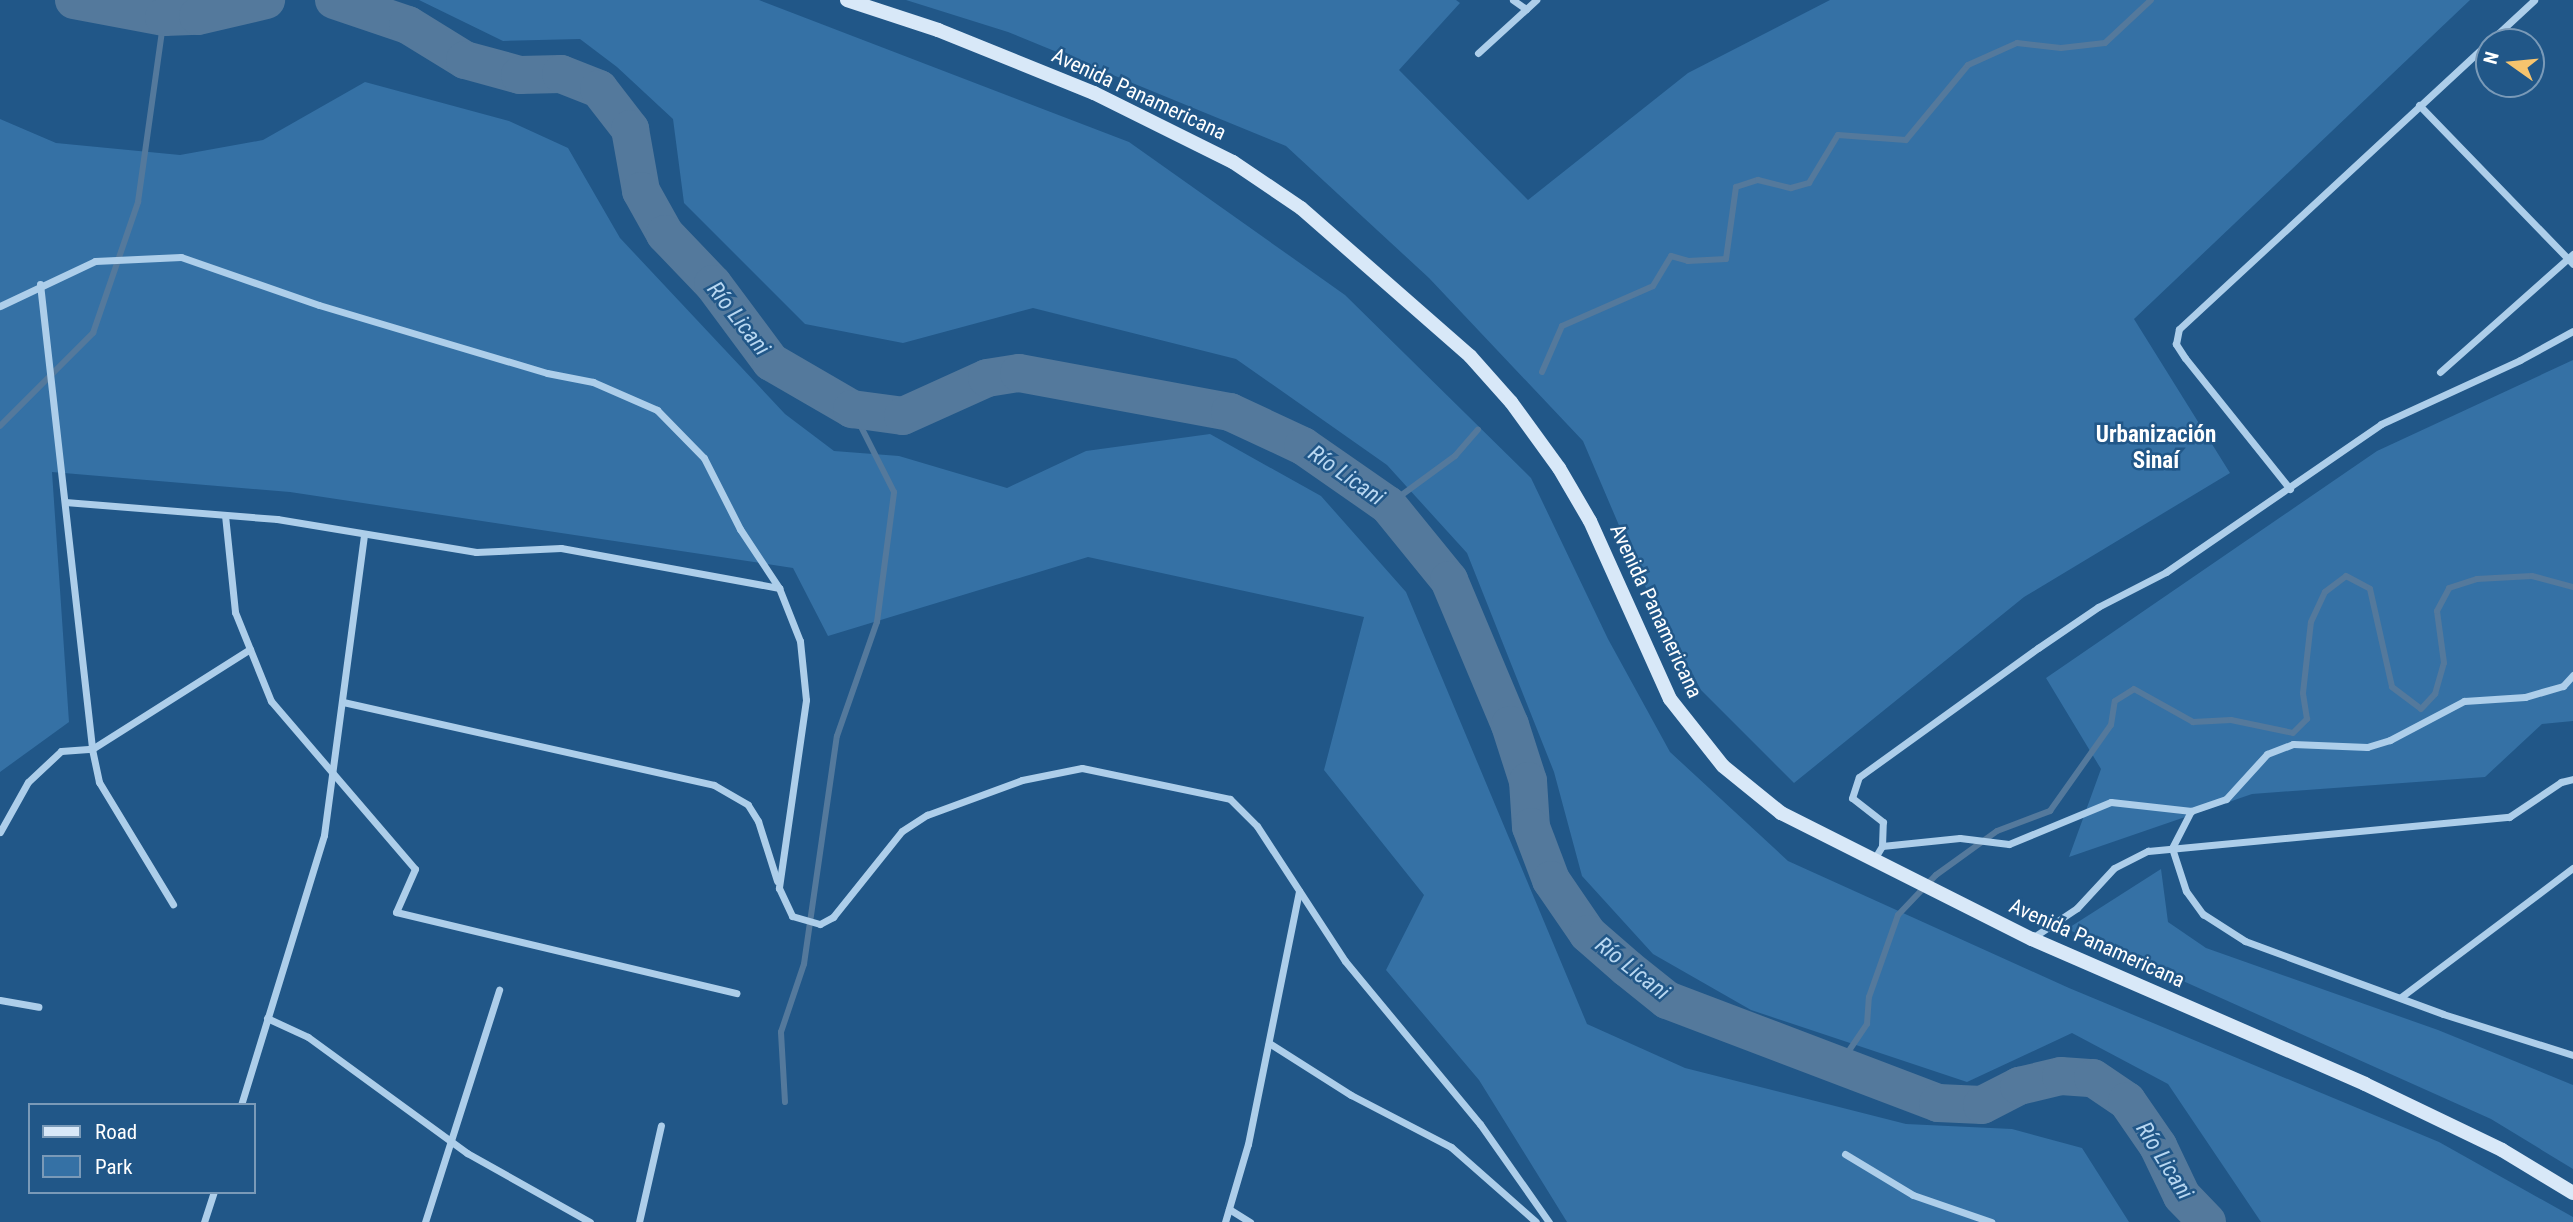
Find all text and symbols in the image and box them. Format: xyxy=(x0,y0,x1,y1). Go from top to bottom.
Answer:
north arrow xyxy=(2475,28,2545,98)
street label: Avenida Panamericana xyxy=(1048,43,1230,145)
text: N xyxy=(2479,49,2504,67)
water label: Río Licani xyxy=(701,277,775,361)
district label: Urbanización Sinaí xyxy=(2096,421,2216,475)
water label: Río Licani xyxy=(1303,440,1389,512)
street label: Avenida Panamericana xyxy=(1605,520,1707,702)
street label: Avenida Panamericana xyxy=(2005,893,2189,993)
water label: Río Licani xyxy=(1590,932,1674,1006)
legend xyxy=(28,1103,256,1194)
water label: Río Licani xyxy=(2129,1117,2199,1205)
text: Road xyxy=(95,1120,137,1144)
text: Park xyxy=(95,1155,132,1179)

